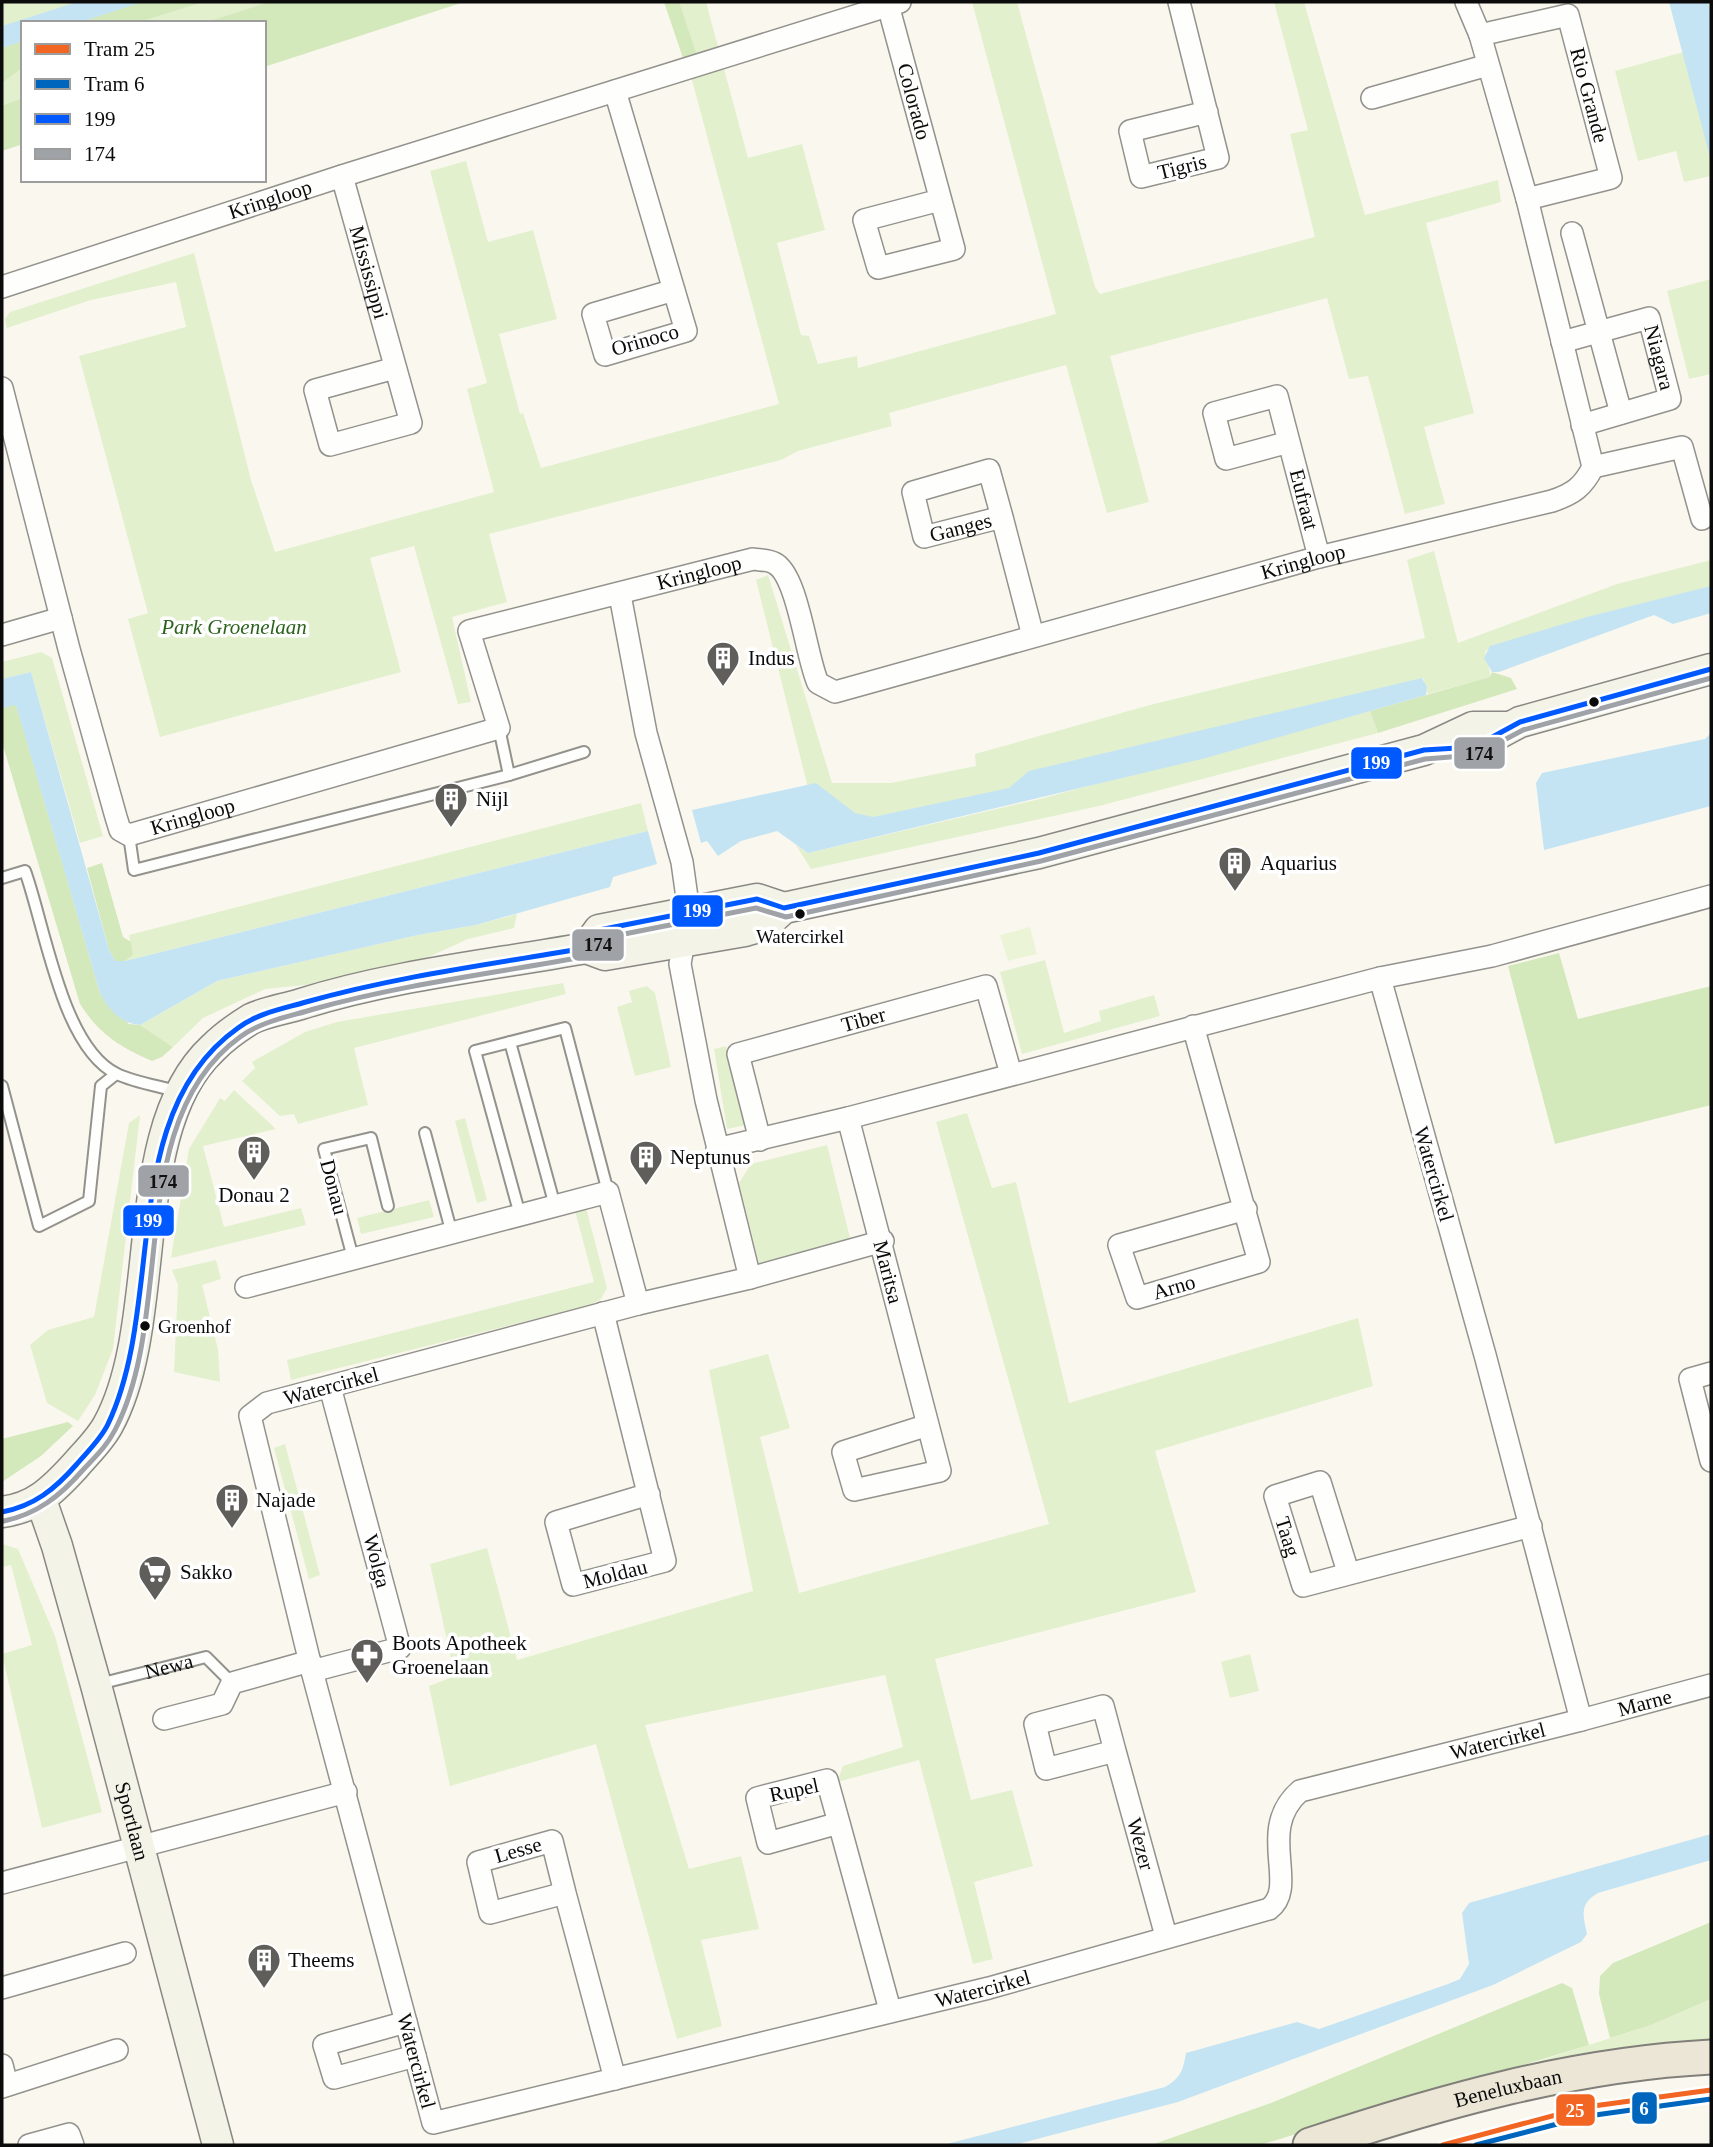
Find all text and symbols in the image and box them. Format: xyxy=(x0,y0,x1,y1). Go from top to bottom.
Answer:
legend xyxy=(21,21,266,182)
text: Tram 25 xyxy=(84,37,155,61)
street label: Rio Grande xyxy=(1565,45,1613,145)
street label: Colorado xyxy=(892,61,936,142)
text: Tram 6 xyxy=(84,72,145,96)
text: 199 xyxy=(84,107,116,131)
text: 174 xyxy=(84,142,116,166)
street label: Tigris xyxy=(1155,149,1209,185)
street label: Kringloop xyxy=(225,175,315,224)
street label: Mississippi xyxy=(344,223,393,322)
street label: Orinoco xyxy=(609,319,681,361)
street label: Niagara xyxy=(1639,322,1679,393)
street label: Eufraat xyxy=(1285,467,1323,533)
street label: Ganges xyxy=(927,508,994,547)
street label: Kringloop xyxy=(1258,539,1348,585)
street label: Kringloop xyxy=(654,550,744,595)
park label: Park Groenelaan xyxy=(160,615,307,639)
building icon: Indus xyxy=(704,639,742,688)
place label: Indus xyxy=(748,646,795,670)
unlabelled marker xyxy=(1587,695,1601,709)
line badge: 174 xyxy=(1453,736,1506,770)
text: 174 xyxy=(1465,743,1494,764)
line badge: 199 xyxy=(1350,746,1403,780)
text: 199 xyxy=(1362,752,1390,773)
building icon: Nijl xyxy=(432,780,470,829)
place label: Nijl xyxy=(476,787,509,811)
street label: Kringloop xyxy=(148,793,237,840)
building icon: Aquarius xyxy=(1216,844,1254,893)
place label: Aquarius xyxy=(1260,851,1337,875)
line badge: 199 xyxy=(671,894,724,928)
text: 199 xyxy=(683,900,711,921)
marker: Watercirkel xyxy=(793,907,807,921)
place label: Watercirkel xyxy=(756,926,844,947)
line badge: 174 xyxy=(571,928,625,962)
text: 174 xyxy=(584,934,613,955)
street label: Tiber xyxy=(839,1002,888,1037)
street label: Watercirkel xyxy=(1409,1124,1459,1224)
building icon: Donau 2 xyxy=(235,1133,273,1182)
building icon: Neptunus xyxy=(627,1138,665,1187)
place label: Neptunus xyxy=(670,1145,751,1169)
street label: Donau xyxy=(315,1157,353,1218)
line badge: 174 xyxy=(137,1164,190,1198)
text: 174 xyxy=(149,1171,178,1192)
place label: Donau 2 xyxy=(218,1183,290,1207)
line badge: 199 xyxy=(122,1204,175,1237)
text: 199 xyxy=(134,1210,162,1231)
street label: Maritsa xyxy=(868,1238,908,1307)
street label: Arno xyxy=(1150,1270,1198,1304)
place label: Groenhof xyxy=(158,1316,231,1337)
marker: Groenhof xyxy=(138,1319,152,1333)
street label: Watercirkel xyxy=(281,1362,381,1410)
building icon: Najade xyxy=(213,1481,251,1530)
place label: Najade xyxy=(256,1488,315,1512)
street label: Taag xyxy=(1270,1514,1305,1560)
street label: Wolga xyxy=(358,1532,396,1591)
supermarket icon: Sakko xyxy=(136,1553,174,1602)
street label: Moldau xyxy=(580,1554,650,1594)
place label: Sakko xyxy=(180,1560,233,1584)
place label: Boots Apotheek Groenelaan xyxy=(392,1631,527,1679)
pharmacy icon: Boots Apotheek Groenelaan xyxy=(348,1636,386,1685)
street label: Newa xyxy=(142,1649,196,1684)
street label: Marne xyxy=(1615,1684,1674,1722)
street label: Watercirkel xyxy=(1447,1717,1548,1765)
street label: Rupel xyxy=(767,1773,821,1807)
street label: Sportlaan xyxy=(110,1779,154,1864)
street label: Wezer xyxy=(1122,1815,1159,1873)
street label: Lesse xyxy=(492,1832,544,1868)
building icon: Theems xyxy=(245,1941,283,1990)
place label: Theems xyxy=(288,1948,354,1972)
street label: Watercirkel xyxy=(933,1965,1033,2013)
street label: Watercirkel xyxy=(392,2011,441,2111)
street label: Beneluxbaan xyxy=(1451,2064,1564,2113)
line badge: 6 xyxy=(1631,2091,1658,2125)
line badge: 25 xyxy=(1555,2093,1596,2127)
text: 6 xyxy=(1639,2098,1649,2119)
text: 25 xyxy=(1566,2100,1585,2121)

